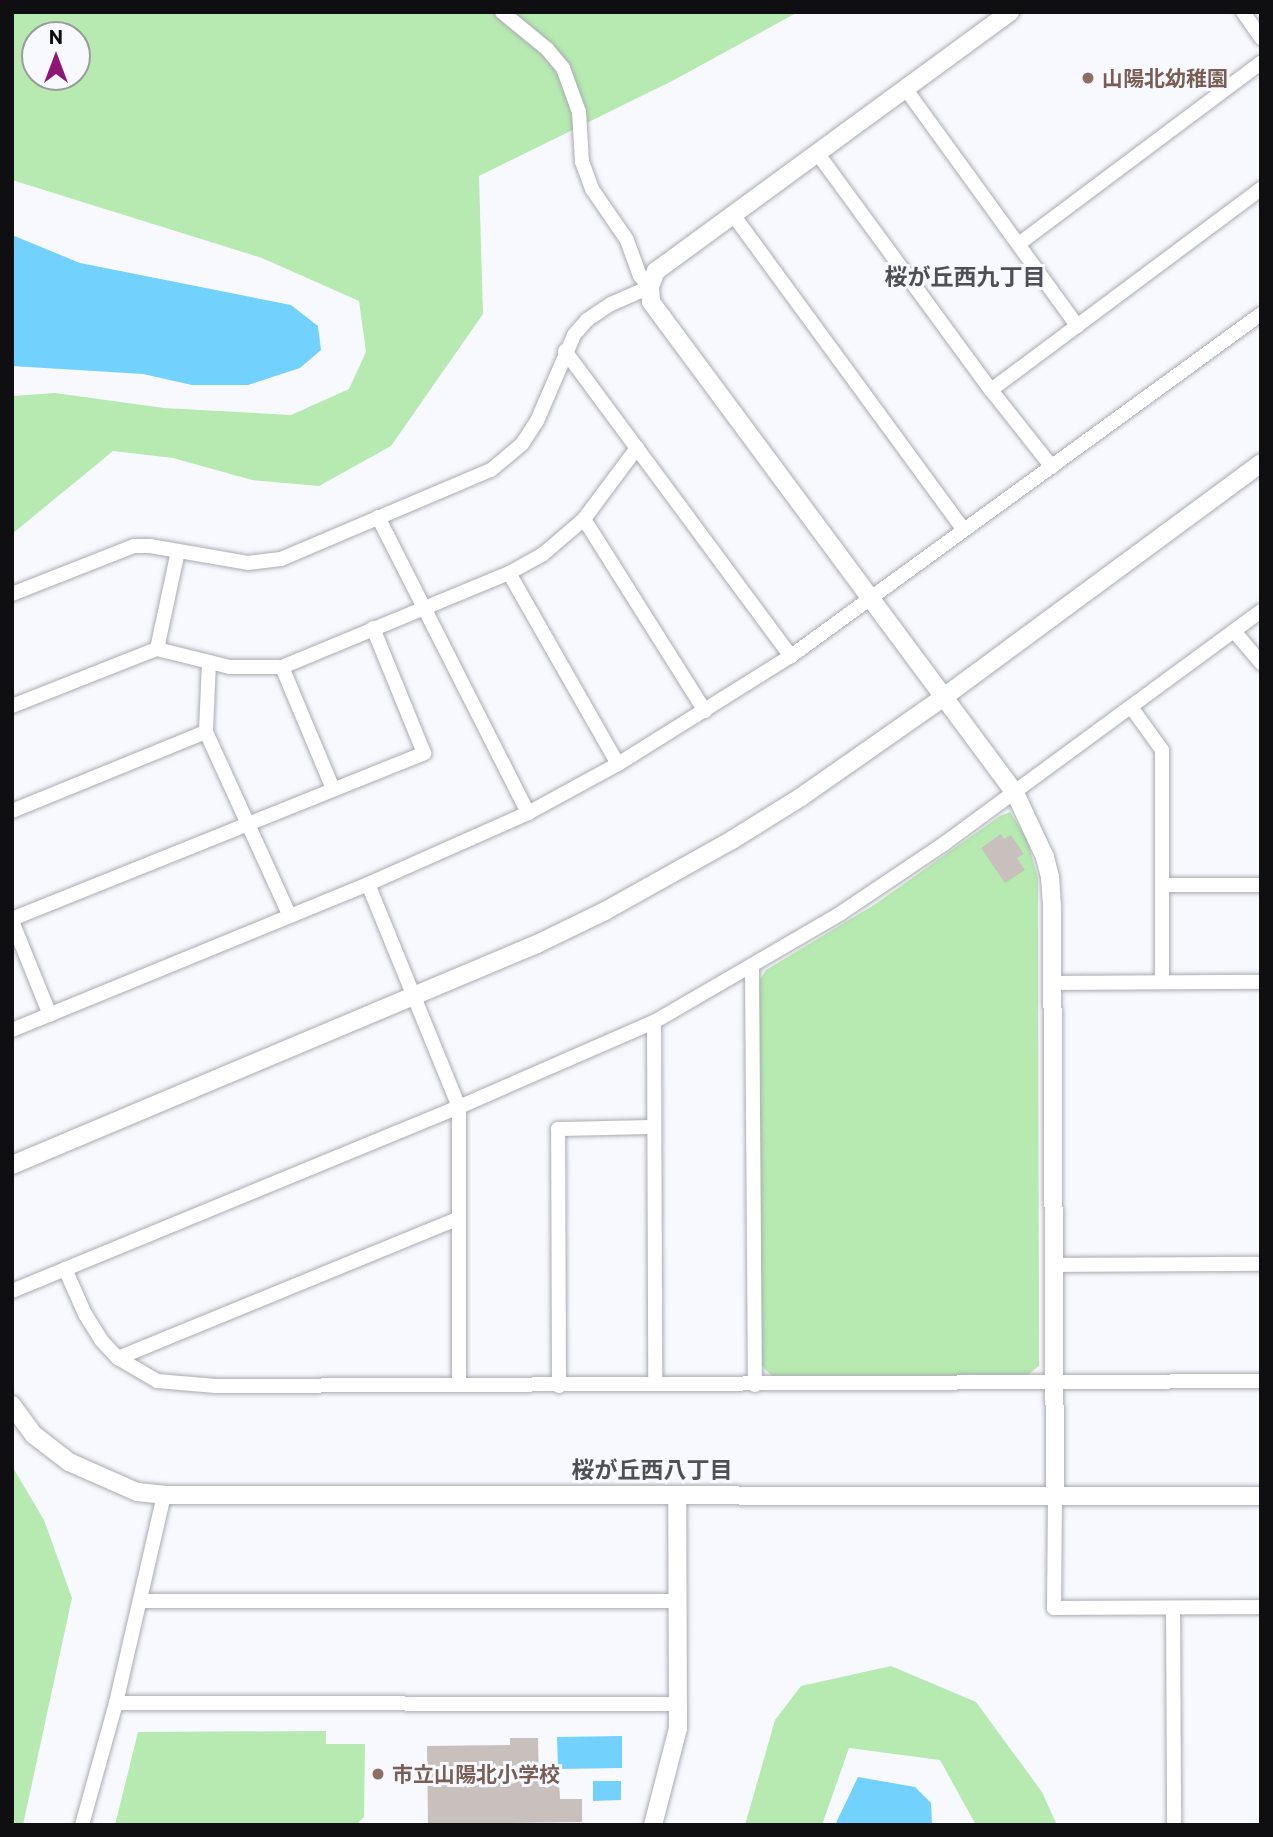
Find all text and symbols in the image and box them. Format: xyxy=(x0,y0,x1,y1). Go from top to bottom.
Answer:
north arrow xyxy=(21,21,91,91)
text: N xyxy=(49,25,63,48)
place label: 山陽北幼稚園 xyxy=(1102,65,1228,91)
marker: 山陽北幼稚園 xyxy=(1080,70,1096,86)
district label: 桜が丘西九丁目 xyxy=(885,262,1045,290)
district label: 桜が丘西八丁目 xyxy=(572,1455,732,1483)
place label: 市立山陽北小学校 xyxy=(392,1761,560,1787)
marker: 市立山陽北小学校 xyxy=(370,1766,386,1782)

